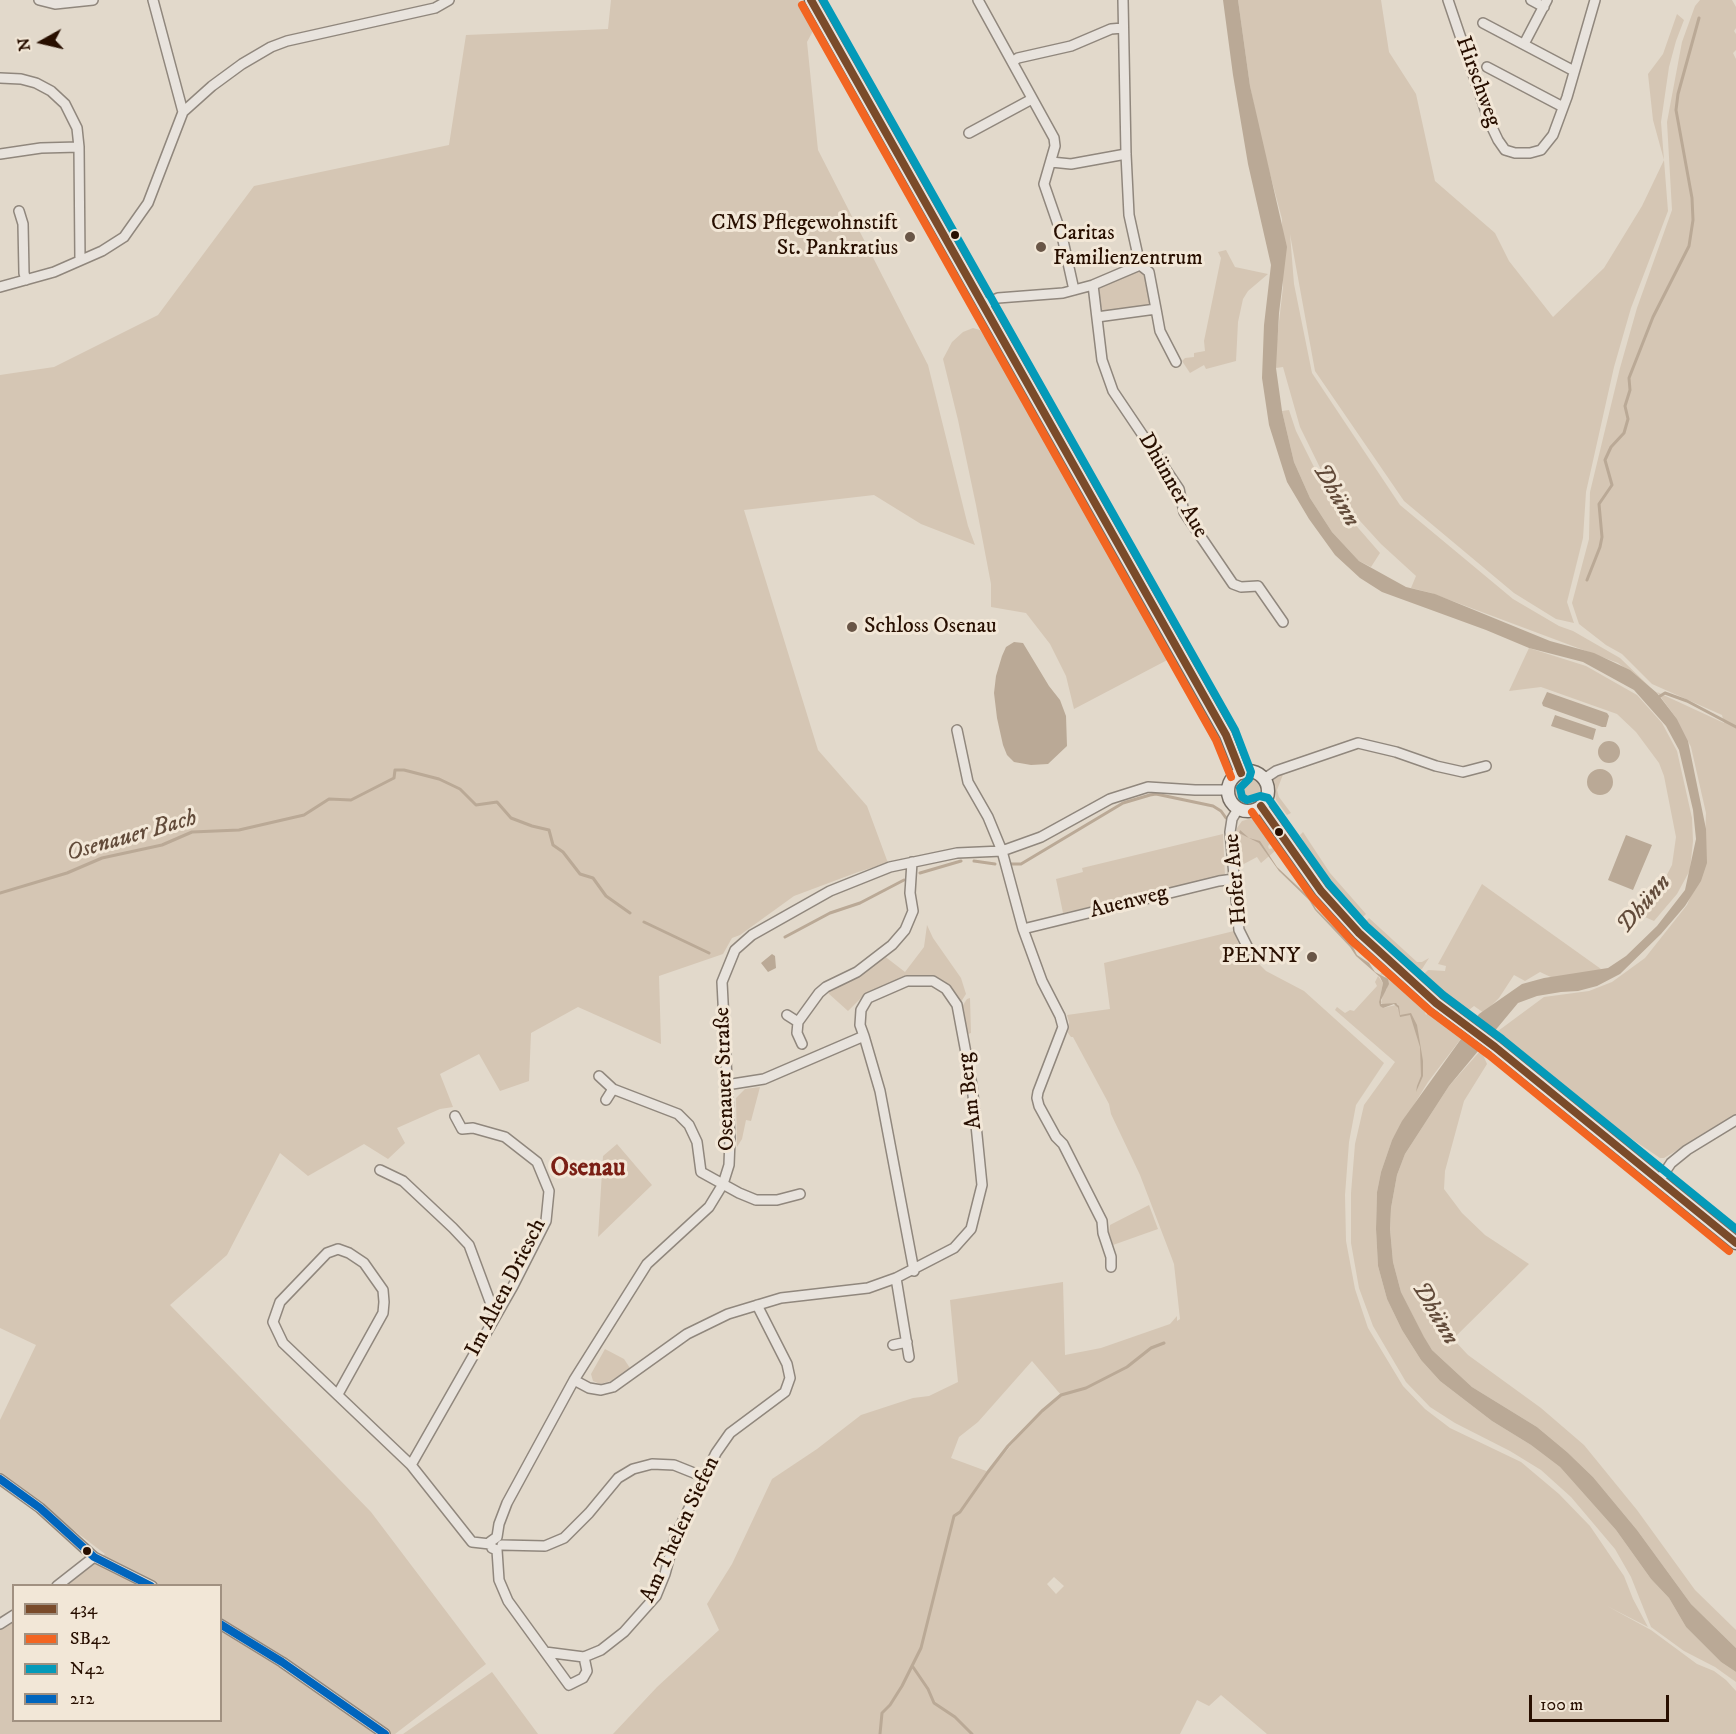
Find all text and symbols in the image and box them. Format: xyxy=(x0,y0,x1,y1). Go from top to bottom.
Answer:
north arrow xyxy=(12,12,72,72)
street label: Hirschweg xyxy=(1448,33,1506,131)
text: N xyxy=(13,37,35,52)
place label: CMS Pflegewohnstift St. Pankratius xyxy=(711,211,898,262)
place label: Caritas Familienzentrum xyxy=(1053,221,1203,272)
unlabelled marker xyxy=(949,229,961,241)
marker: CMS Pflegewohnstift St. Pankratius xyxy=(903,230,917,244)
marker: Caritas Familienzentrum xyxy=(1034,240,1048,254)
street label: Dhünner Aue xyxy=(1131,429,1213,543)
water label: Dhünn xyxy=(1305,459,1365,533)
place label: Schloss Osenau xyxy=(864,614,997,640)
marker: Schloss Osenau xyxy=(845,620,859,634)
water label: Osenauer Bach xyxy=(63,805,201,869)
unlabelled marker xyxy=(1273,826,1285,838)
street label: Hofer Aue xyxy=(1220,832,1254,926)
water label: Dhünn xyxy=(1612,870,1678,940)
street label: Auenweg xyxy=(1087,881,1171,925)
place label: PENNY xyxy=(1221,944,1300,970)
marker: PENNY xyxy=(1305,950,1319,964)
street label: Osenauer Straße xyxy=(710,1007,742,1151)
street label: Am Berg xyxy=(953,1051,989,1131)
district label: Osenau xyxy=(550,1154,626,1186)
street label: Im Alten Driesch xyxy=(461,1215,553,1361)
water label: Dhünn xyxy=(1404,1277,1464,1351)
street label: Am Thelen Siefen xyxy=(636,1453,726,1607)
unlabelled marker xyxy=(81,1545,93,1557)
legend xyxy=(12,1584,222,1722)
text: 434 xyxy=(70,1598,97,1620)
text: SB42 xyxy=(70,1628,110,1650)
text: N42 xyxy=(70,1658,104,1680)
scale bar xyxy=(1532,1683,1672,1721)
text: 212 xyxy=(70,1688,94,1710)
text: 100 m xyxy=(1540,1694,1583,1716)

